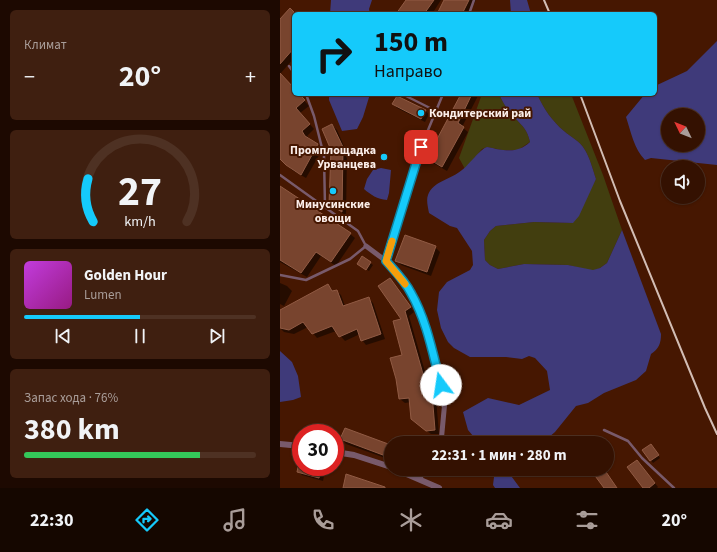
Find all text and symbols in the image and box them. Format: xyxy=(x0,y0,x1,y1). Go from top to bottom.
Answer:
text: 150 m xyxy=(374,22,448,62)
icon: right xyxy=(308,28,360,80)
text: Климат xyxy=(24,36,67,54)
text: 20° xyxy=(119,55,161,98)
text: Направо xyxy=(374,59,442,84)
text: − xyxy=(24,61,35,93)
text: + xyxy=(245,61,256,93)
place label: Кондитерский рай xyxy=(429,105,531,122)
marker: Кондитерский рай xyxy=(416,108,426,118)
north arrow xyxy=(661,108,705,152)
map controls xyxy=(661,108,705,204)
pin xyxy=(404,130,438,164)
icon: arrive xyxy=(410,136,432,158)
place label: Промплощадка Урванцева xyxy=(290,142,376,173)
marker: Промплощадка Урванцева xyxy=(379,152,389,162)
button: sound xyxy=(661,160,705,204)
text: 27 xyxy=(118,162,162,222)
marker: Минусинские овощи xyxy=(328,186,338,196)
place label: Минусинские овощи xyxy=(296,196,370,227)
text: km/h xyxy=(124,211,156,232)
text: Golden Hour xyxy=(84,265,167,286)
text: Lumen xyxy=(84,286,122,304)
icon: previous xyxy=(52,325,74,347)
icon: pause xyxy=(129,325,151,347)
icon: next xyxy=(206,325,228,347)
position arrow xyxy=(420,364,462,406)
text: Запас хода · 76% xyxy=(24,389,118,407)
text: 380 km xyxy=(24,408,120,451)
speed limit sign: 30 xyxy=(292,424,344,476)
text: 22:31 · 1 мин · 280 m xyxy=(431,445,567,466)
icon: directions xyxy=(133,506,161,534)
icon: music xyxy=(221,506,249,534)
icon: phone xyxy=(309,506,337,534)
icon: climate xyxy=(397,506,425,534)
icon: car xyxy=(485,506,513,534)
icon: filters xyxy=(573,506,601,534)
text: 22:30 xyxy=(30,508,73,533)
text: 20° xyxy=(661,508,687,533)

